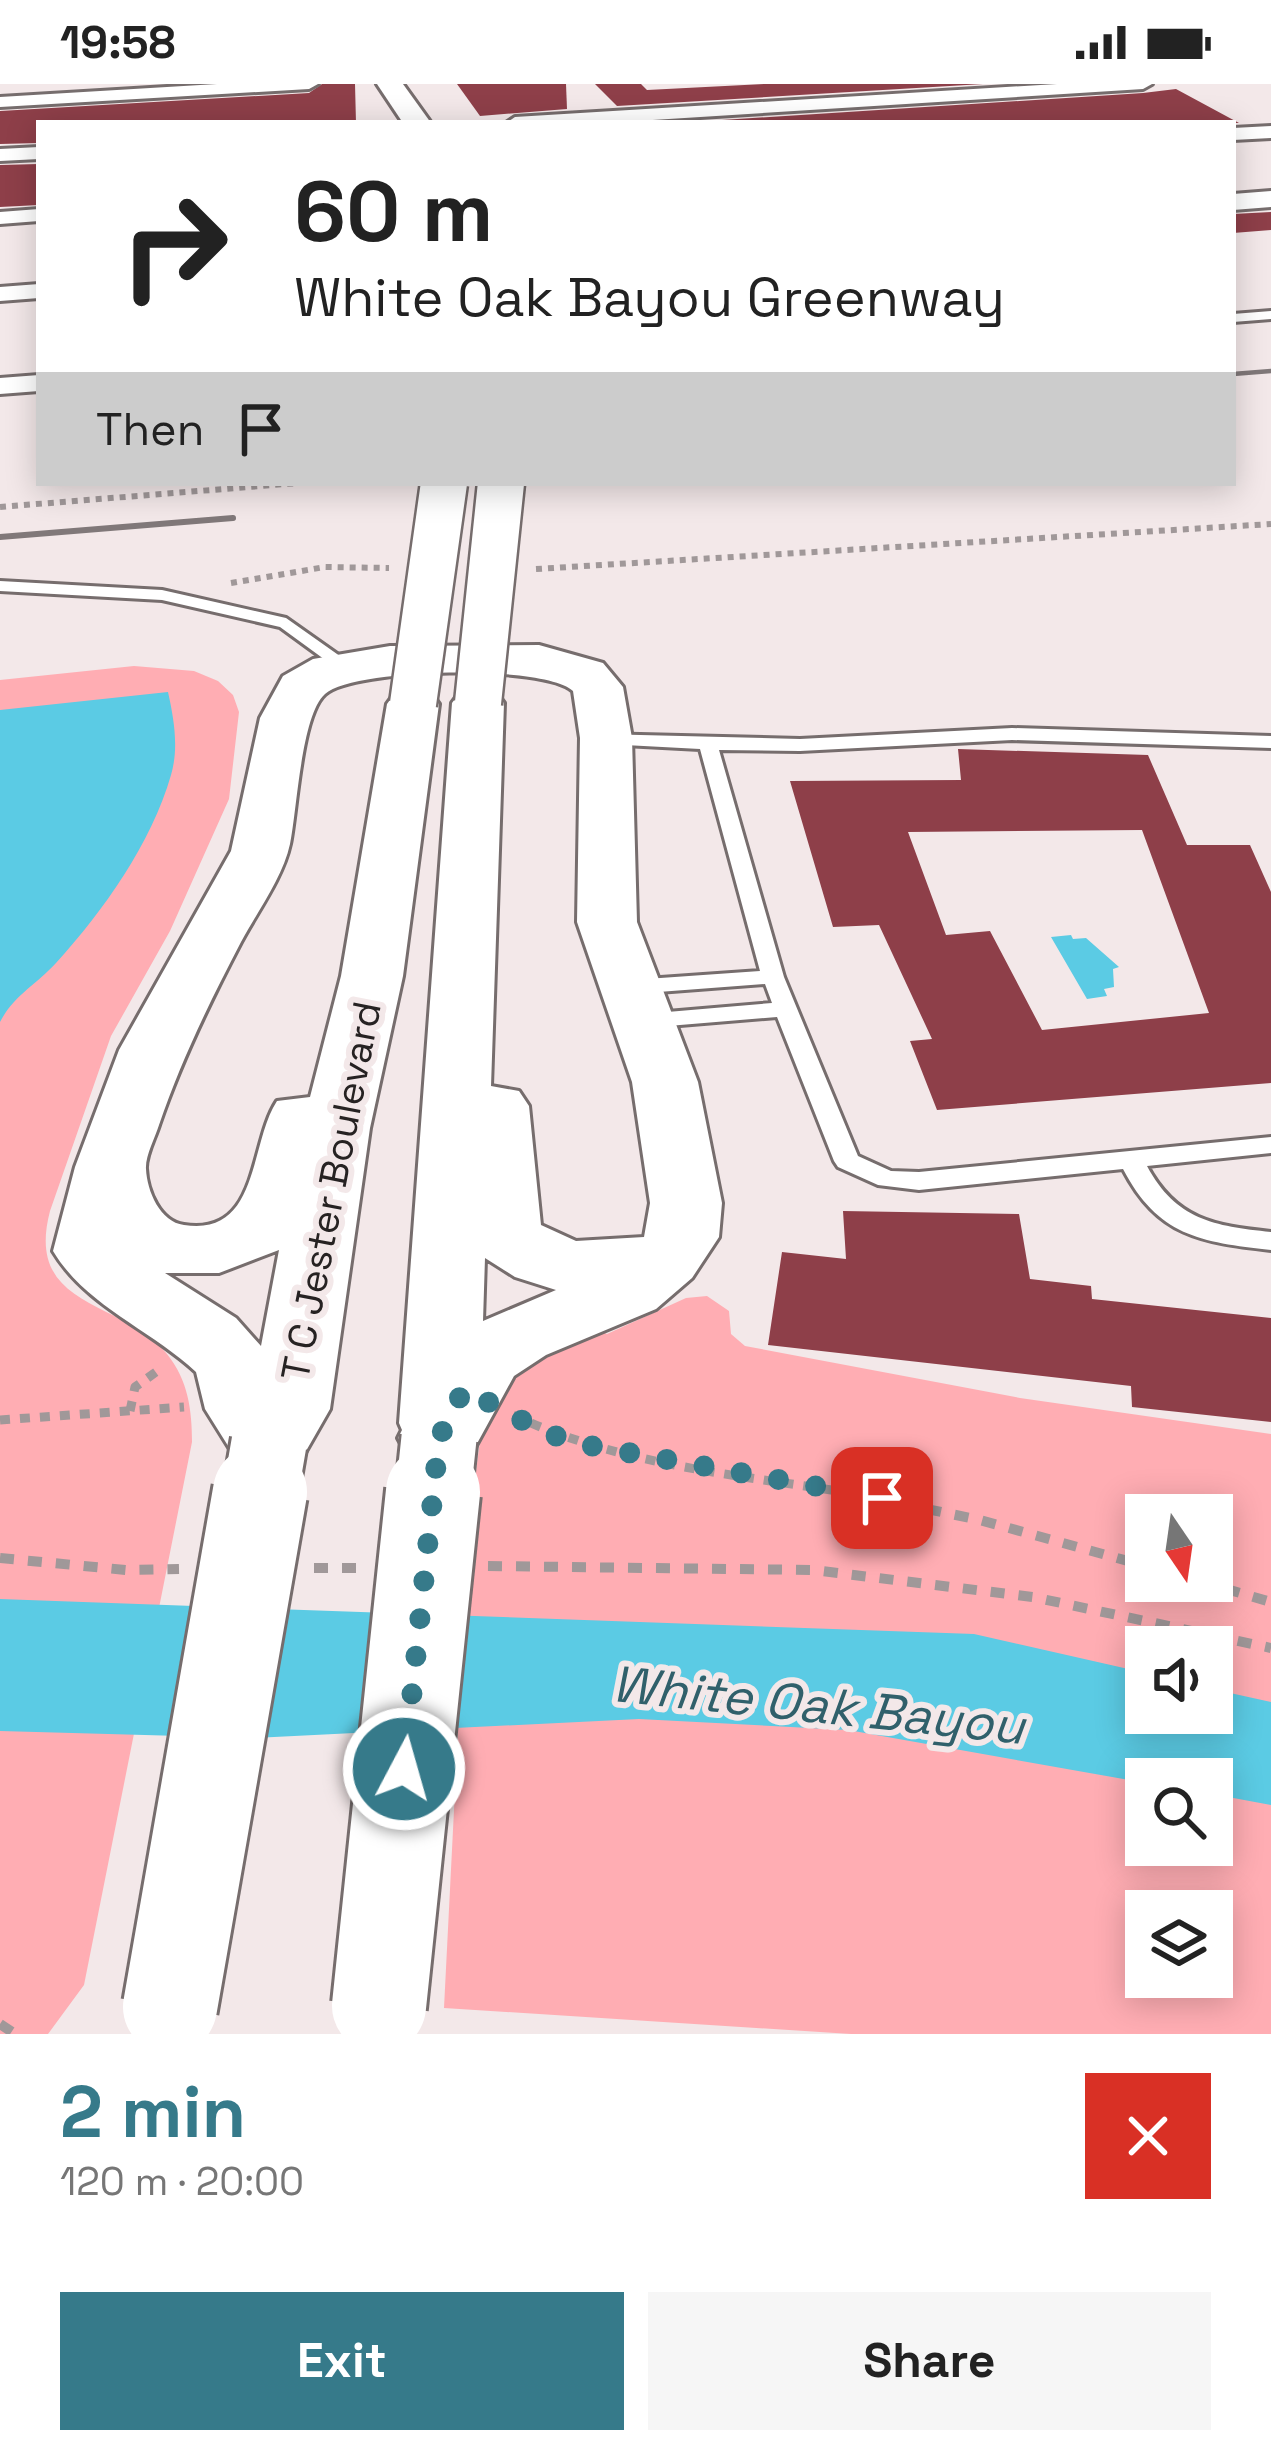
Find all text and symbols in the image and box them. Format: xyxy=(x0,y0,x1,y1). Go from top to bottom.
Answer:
text: 19:58 xyxy=(60,14,176,71)
text: 60 m xyxy=(294,158,493,266)
icon: right xyxy=(96,168,252,324)
text: White Oak Bayou Greenway xyxy=(294,263,1005,332)
icon: arrive xyxy=(228,396,294,462)
text: Then xyxy=(96,401,204,458)
street label: T C Jester Boulevard xyxy=(270,997,392,1385)
pin xyxy=(831,1447,933,1549)
icon: arrive xyxy=(849,1465,915,1531)
north arrow xyxy=(1125,1494,1233,1602)
map controls xyxy=(1125,1494,1233,1998)
button: sound xyxy=(1125,1626,1233,1734)
water label: White Oak Bayou xyxy=(608,1651,1030,1759)
position arrow xyxy=(341,1706,467,1832)
button: search xyxy=(1125,1758,1233,1866)
button: layers xyxy=(1125,1890,1233,1998)
text: 2 min xyxy=(60,2066,246,2158)
button: close xyxy=(1085,2073,1211,2199)
text: 120 m · 20:00 xyxy=(60,2157,304,2206)
button: Exit xyxy=(60,2292,624,2430)
button: Share xyxy=(648,2292,1211,2430)

